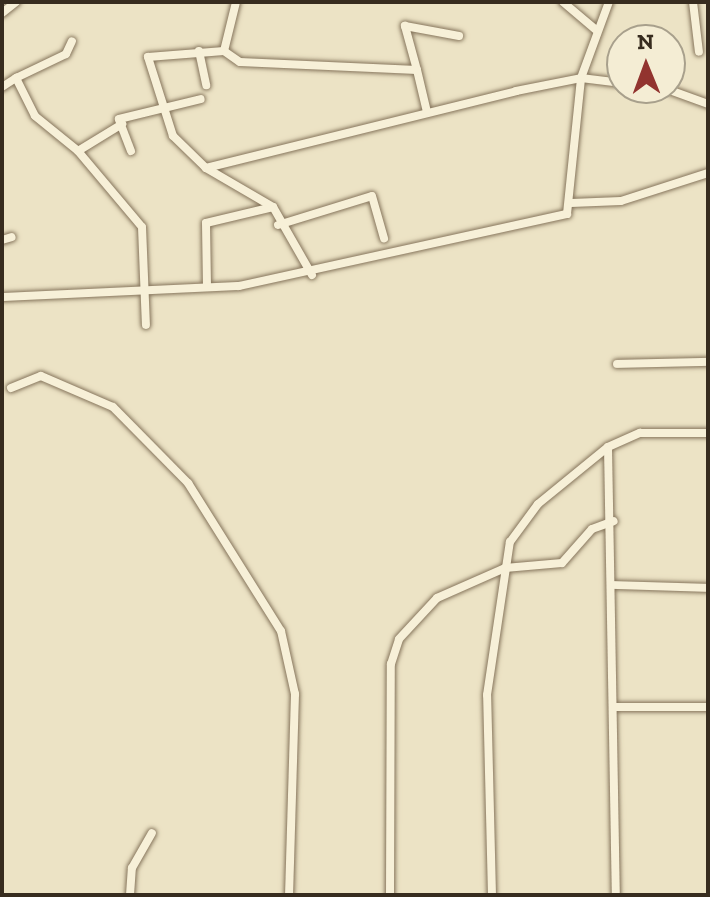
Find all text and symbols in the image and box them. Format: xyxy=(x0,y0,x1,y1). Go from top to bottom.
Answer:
north arrow xyxy=(606,24,686,104)
text: N xyxy=(637,28,654,55)

